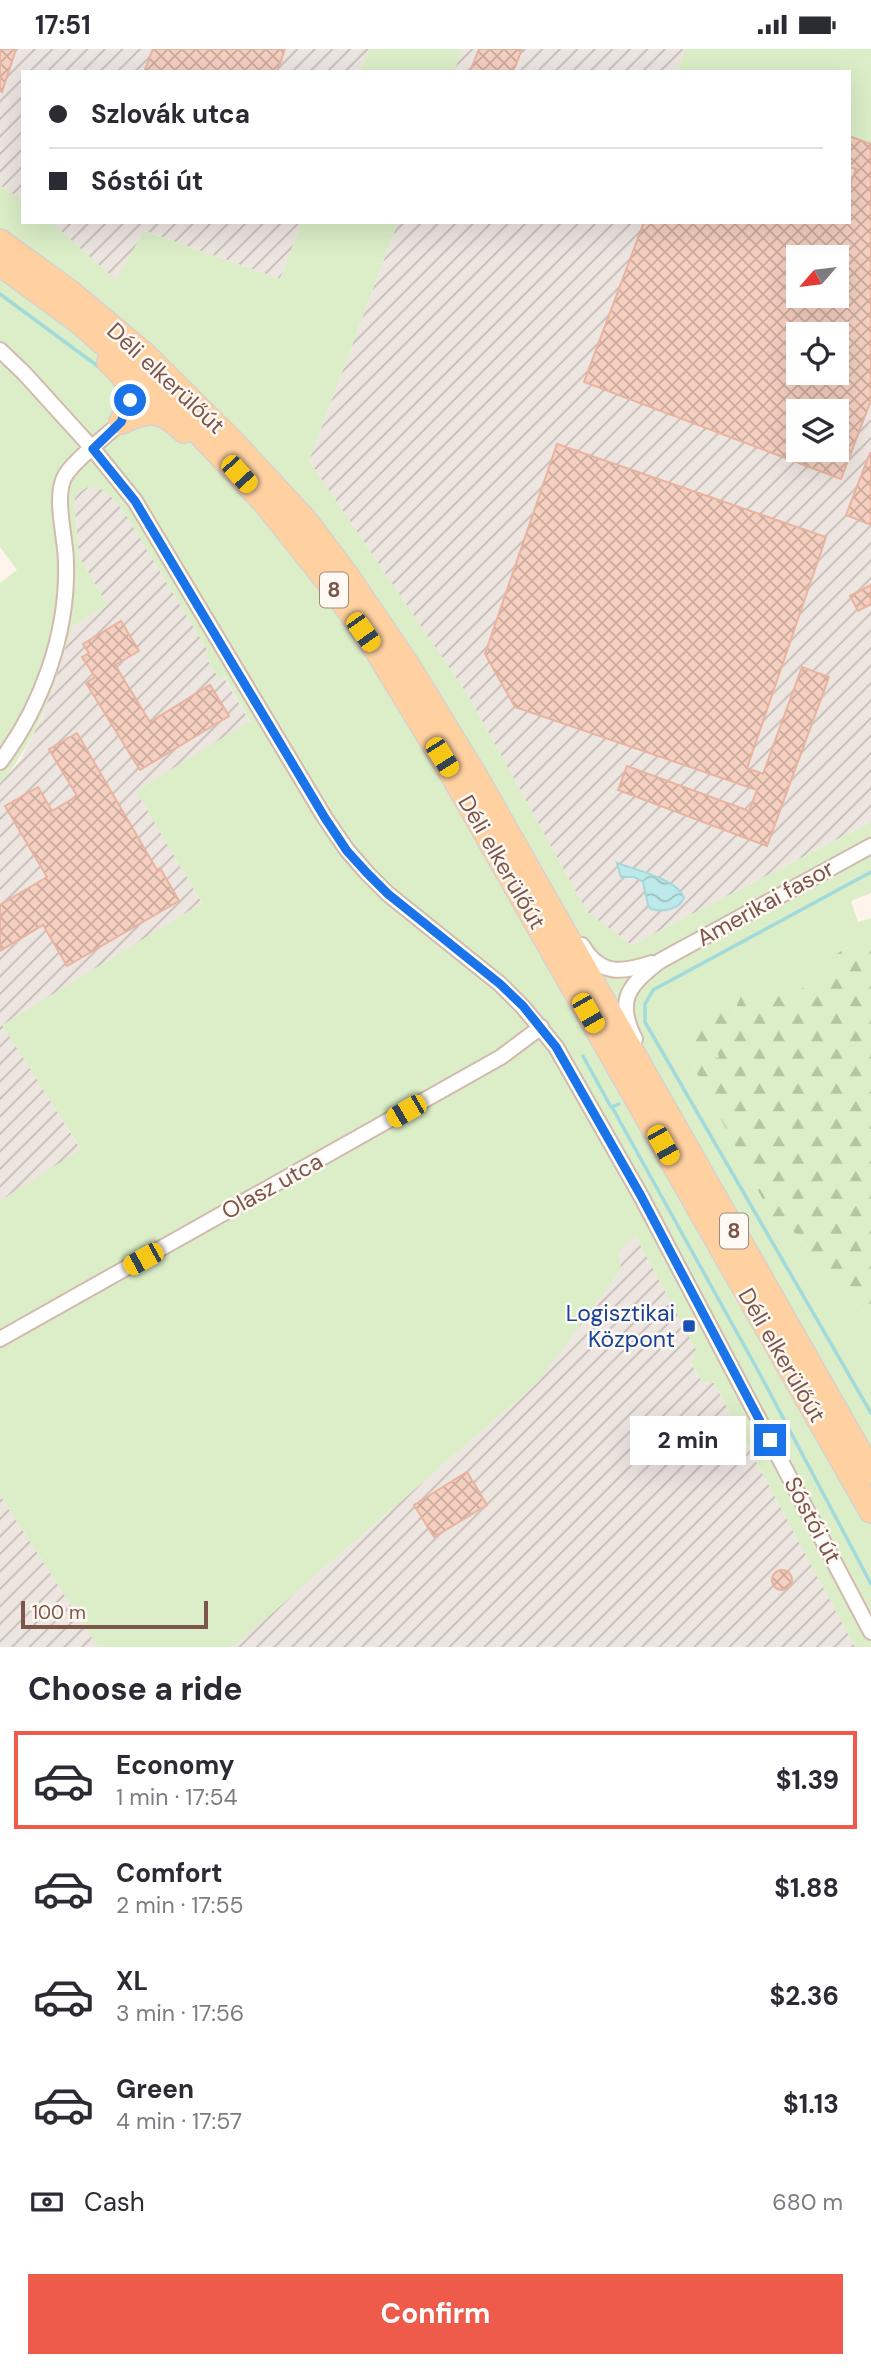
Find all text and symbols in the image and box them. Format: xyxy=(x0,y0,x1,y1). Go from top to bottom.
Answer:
text: 17:51 xyxy=(35,8,91,42)
text: Szlovák utca xyxy=(91,97,250,131)
text: Sóstói út xyxy=(91,164,203,198)
north arrow xyxy=(786,245,849,308)
map controls xyxy=(786,245,849,462)
street label: Déli elkerülőút xyxy=(101,316,231,440)
button: locate xyxy=(786,322,849,385)
route start xyxy=(114,384,146,416)
button: layers xyxy=(786,399,849,462)
car xyxy=(218,451,261,497)
road number: 8 xyxy=(320,573,348,607)
car xyxy=(343,609,384,655)
car xyxy=(422,734,463,780)
street label: Déli elkerülőút xyxy=(451,789,553,935)
street label: Amerikai fasor xyxy=(691,853,839,953)
car xyxy=(569,990,608,1036)
car xyxy=(383,1091,430,1131)
car xyxy=(644,1122,683,1168)
street label: Olasz utca xyxy=(216,1146,328,1226)
road number: 8 xyxy=(720,1213,748,1249)
car xyxy=(120,1240,167,1278)
street label: Déli elkerülőút xyxy=(731,1282,833,1428)
place label: Logisztikai Központ xyxy=(566,1298,675,1354)
marker: Logisztikai Központ xyxy=(681,1318,697,1334)
callout: 2 min xyxy=(630,1415,746,1465)
route end xyxy=(754,1424,786,1456)
text: 2 min xyxy=(658,1425,718,1455)
street label: Sóstói út xyxy=(778,1471,848,1569)
scale bar xyxy=(21,1598,208,1630)
text: 100 m xyxy=(32,1600,86,1625)
text: Choose a ride xyxy=(28,1668,243,1710)
text: Economy xyxy=(116,1748,234,1782)
icon: car xyxy=(32,1749,95,1812)
text: $1.39 xyxy=(776,1763,839,1797)
text: 1 min · 17:54 xyxy=(116,1782,237,1812)
text: Comfort xyxy=(116,1856,222,1890)
icon: car xyxy=(32,1857,95,1920)
text: $1.88 xyxy=(774,1871,839,1905)
text: 2 min · 17:55 xyxy=(116,1890,244,1920)
text: XL xyxy=(116,1964,148,1998)
icon: car xyxy=(32,1965,95,2028)
text: $2.36 xyxy=(770,1979,839,2013)
text: 3 min · 17:56 xyxy=(116,1998,244,2028)
text: Green xyxy=(116,2072,194,2106)
icon: car xyxy=(32,2073,95,2136)
text: $1.13 xyxy=(783,2087,839,2121)
text: 4 min · 17:57 xyxy=(116,2106,242,2136)
icon: cash xyxy=(28,2183,66,2221)
text: Cash xyxy=(84,2185,145,2219)
text: 680 m xyxy=(772,2187,843,2217)
button: Confirm xyxy=(28,2274,843,2354)

